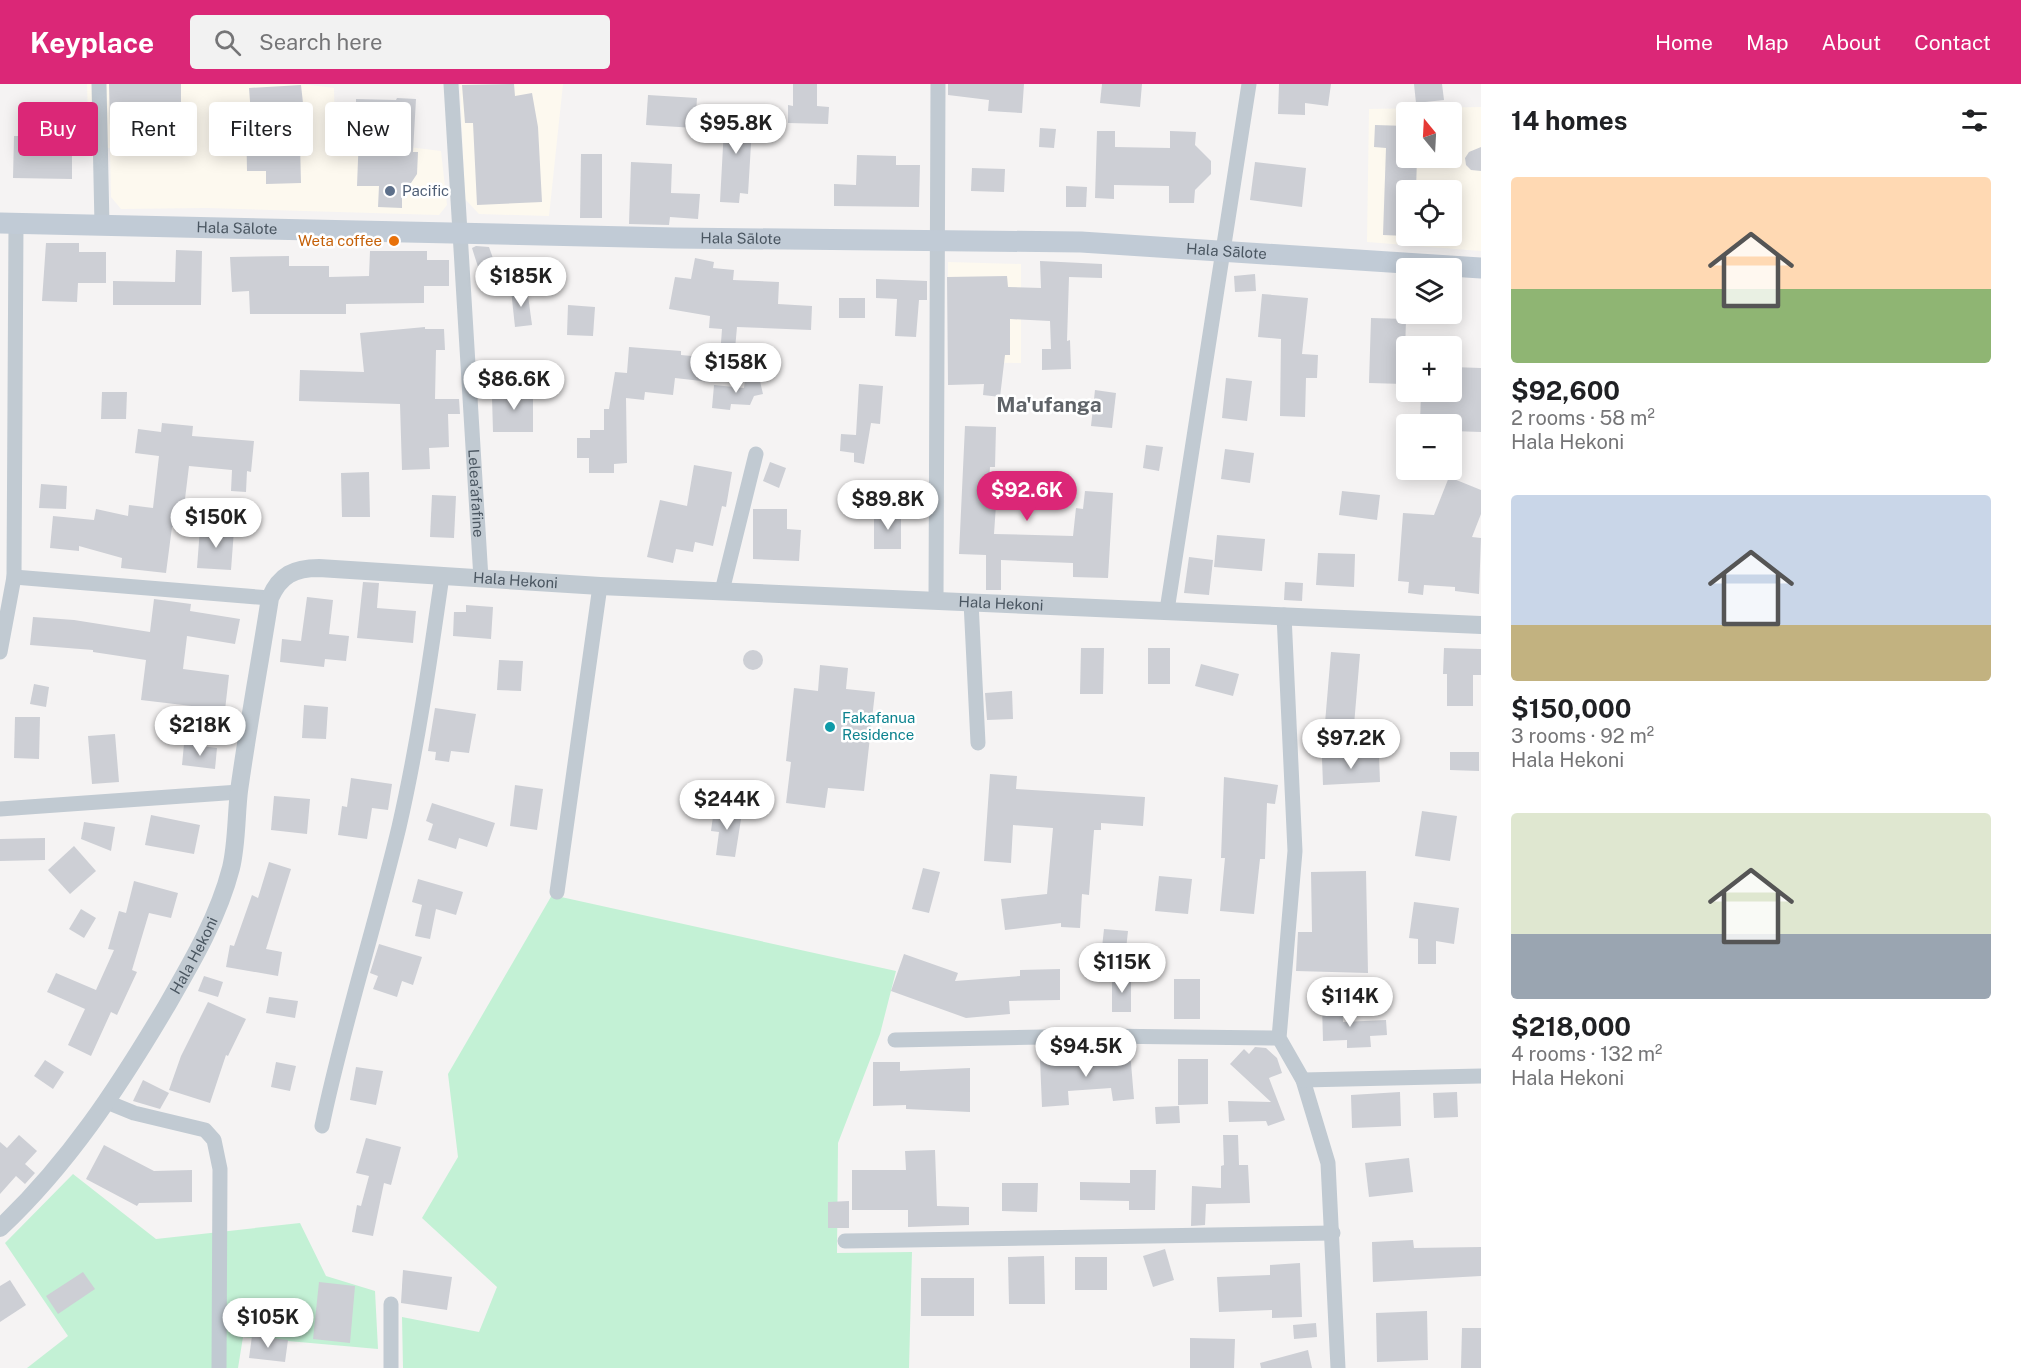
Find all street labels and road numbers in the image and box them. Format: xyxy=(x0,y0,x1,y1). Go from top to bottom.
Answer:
street label: Hala Sālote xyxy=(196,218,278,237)
street label: Hala Sālote xyxy=(700,229,781,247)
street label: Hala Sālote xyxy=(1186,240,1267,262)
street label: Lelea’afafine xyxy=(465,448,487,538)
street label: Hala Hekoni xyxy=(473,569,558,591)
street label: Hala Hekoni xyxy=(958,593,1044,614)
street label: Hala Hekoni xyxy=(166,914,221,997)

